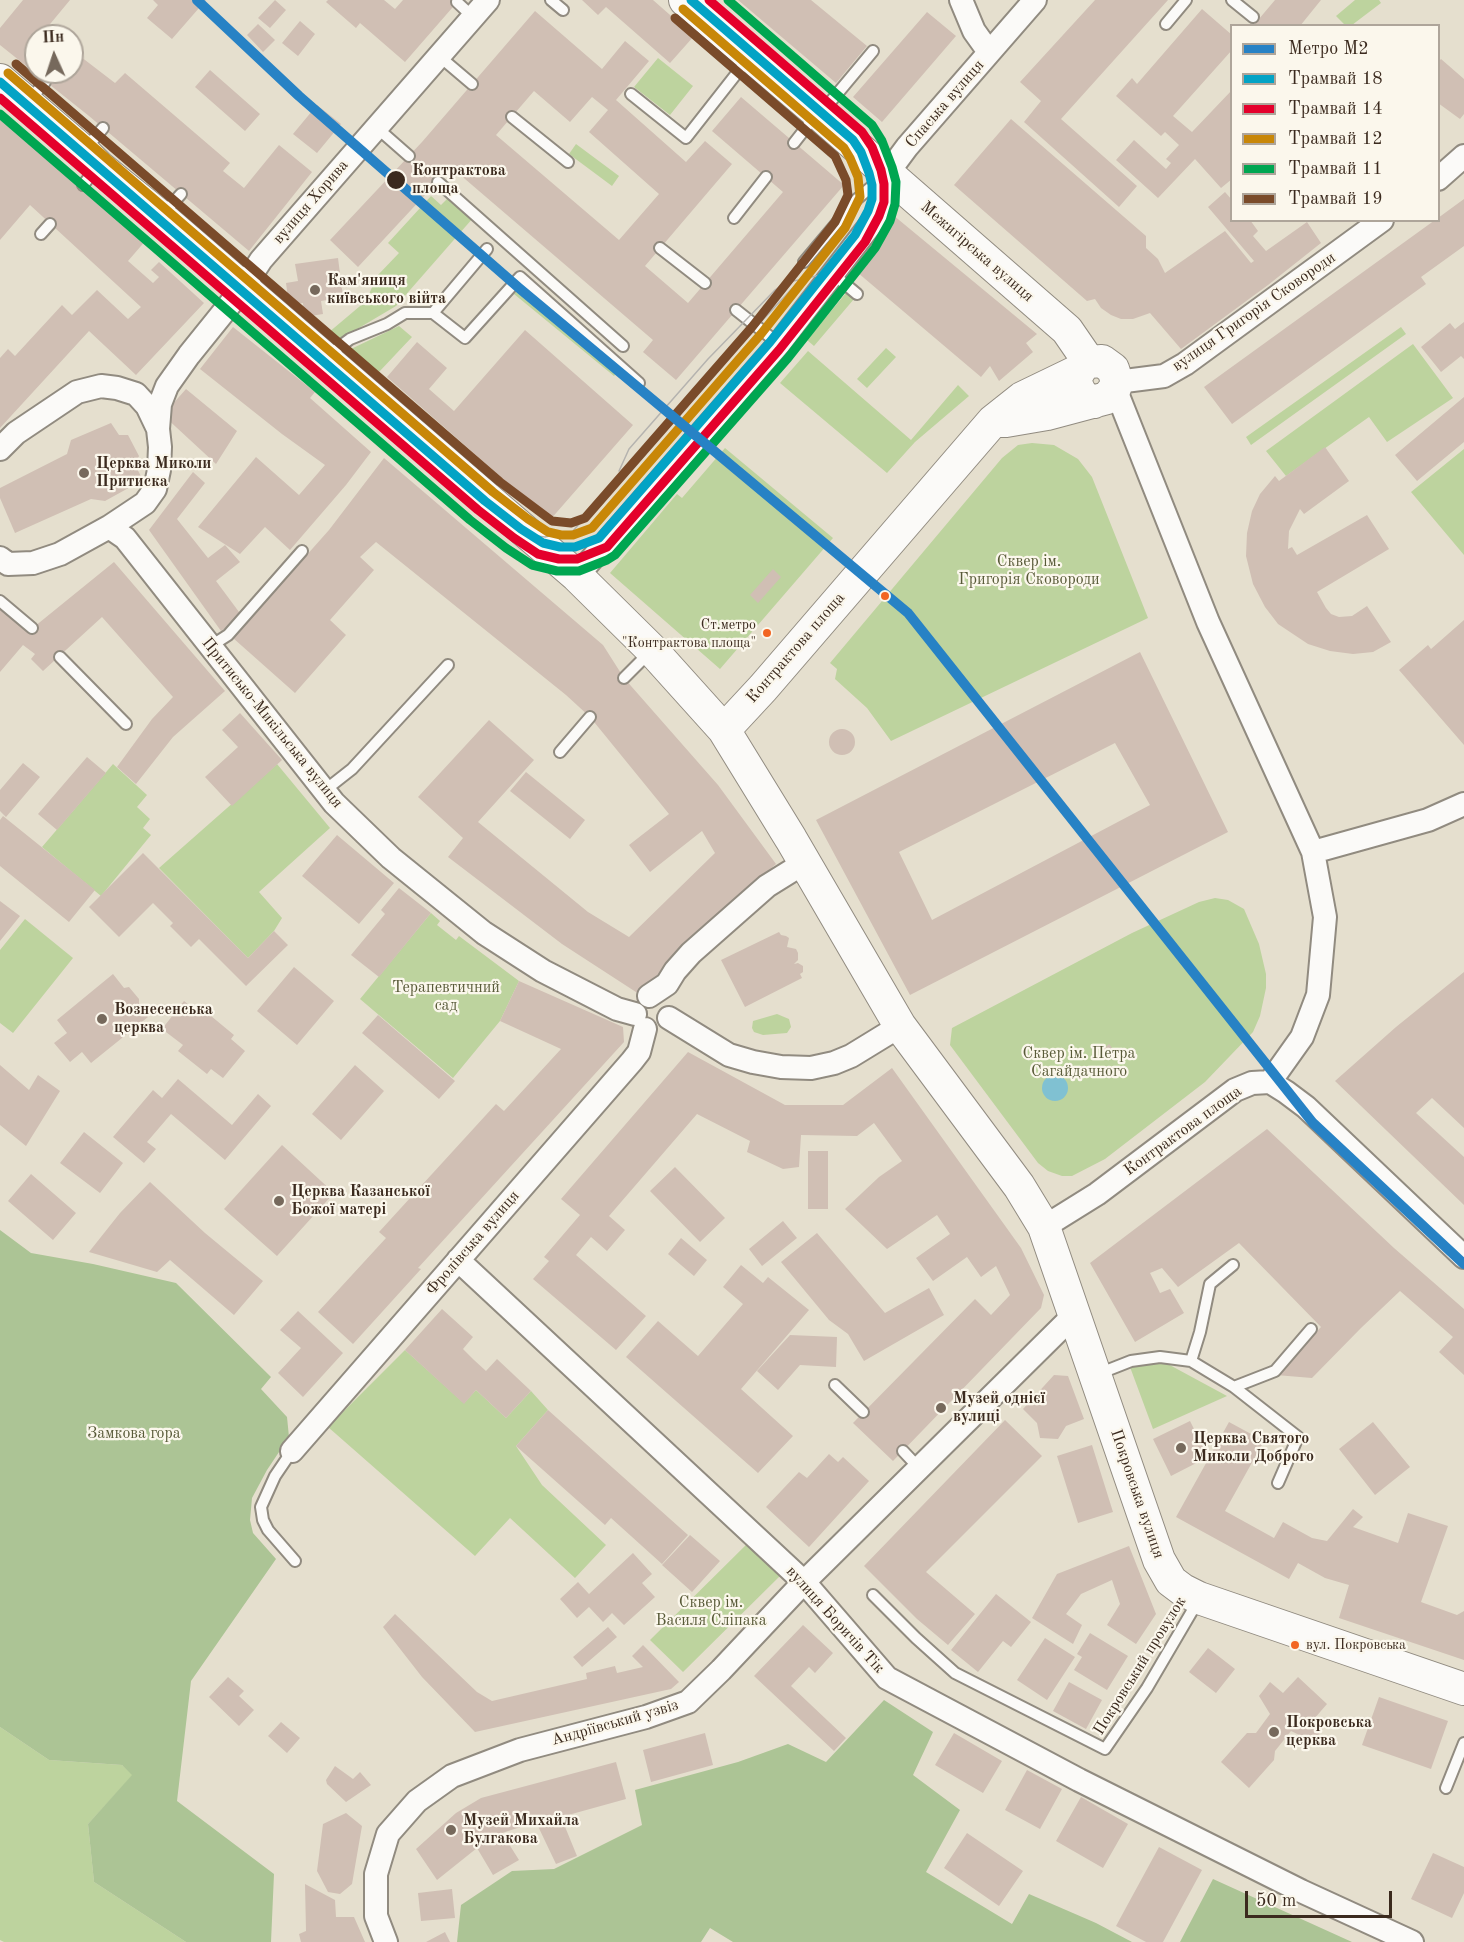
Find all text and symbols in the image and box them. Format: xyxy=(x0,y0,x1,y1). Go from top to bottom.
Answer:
north arrow xyxy=(24,24,84,84)
legend xyxy=(1230,24,1440,222)
text: Пн xyxy=(42,29,65,47)
text: Метро M2 xyxy=(1288,40,1369,58)
street label: Спаська вулиця xyxy=(902,56,988,152)
text: Трамвай 18 xyxy=(1288,70,1383,88)
text: Трамвай 14 xyxy=(1288,100,1383,118)
text: Трамвай 12 xyxy=(1288,130,1383,148)
street label: вулиця Хорива xyxy=(269,156,353,248)
text: Трамвай 11 xyxy=(1288,160,1383,178)
place label: Контрактова площа xyxy=(412,161,506,199)
marker: Контрактова площа xyxy=(385,169,407,191)
text: Трамвай 19 xyxy=(1288,190,1383,208)
street label: Межигірська вулиця xyxy=(917,198,1037,306)
street label: вулиця Григорія Сковороди xyxy=(1169,248,1339,376)
place label: Кам'яниця київського війта xyxy=(327,271,446,309)
marker: Кам'яниця київського війта xyxy=(308,283,322,297)
place label: Церква Миколи Притиска xyxy=(96,454,211,492)
marker: Церква Миколи Притиска xyxy=(77,466,91,480)
park label: Сквер ім. Григорія Сковороди xyxy=(958,552,1100,590)
street label: Контрактова площа xyxy=(743,589,849,707)
unlabelled marker xyxy=(879,590,891,602)
place label: Ст.метро "Контрактова площа" xyxy=(622,617,756,650)
marker: Ст.метро "Контрактова площа" xyxy=(761,627,773,639)
street label: Притисько-Микільська вулиця xyxy=(197,634,347,812)
park label: Терапевтичний сад xyxy=(392,978,500,1016)
place label: Вознесенська церква xyxy=(114,1000,213,1038)
marker: Вознесенська церква xyxy=(95,1012,109,1026)
park label: Сквер ім. Петра Сагайдачного xyxy=(1023,1044,1135,1082)
street label: Контрактова площа xyxy=(1121,1082,1245,1180)
place label: Церква Казанської Божої матері xyxy=(291,1182,430,1220)
street label: Фролівська вулиця xyxy=(422,1187,524,1299)
marker: Церква Казанської Божої матері xyxy=(272,1194,286,1208)
place label: Музей однієї вулиці xyxy=(953,1389,1045,1427)
marker: Музей однієї вулиці xyxy=(934,1401,948,1415)
park label: Замкова гора xyxy=(87,1424,181,1444)
street label: Покровська вулиця xyxy=(1106,1427,1168,1561)
place label: Церква Святого Миколи Доброго xyxy=(1193,1429,1314,1467)
marker: Церква Святого Миколи Доброго xyxy=(1174,1441,1188,1455)
street label: вулиця Боричів Тік xyxy=(782,1562,888,1678)
park label: Сквер ім. Василя Сліпака xyxy=(655,1593,767,1631)
street label: Покровський провулок xyxy=(1089,1593,1191,1739)
place label: вул. Покровська xyxy=(1306,1637,1406,1653)
marker: вул. Покровська xyxy=(1289,1639,1301,1651)
street label: Андріївський узвіз xyxy=(549,1696,681,1750)
place label: Покровська церква xyxy=(1286,1713,1372,1751)
marker: Покровська церква xyxy=(1267,1725,1281,1739)
place label: Музей Михайла Булгакова xyxy=(463,1811,579,1849)
marker: Музей Михайла Булгакова xyxy=(444,1823,458,1837)
scale bar xyxy=(1248,1879,1395,1917)
text: 50 m xyxy=(1256,1892,1296,1910)

